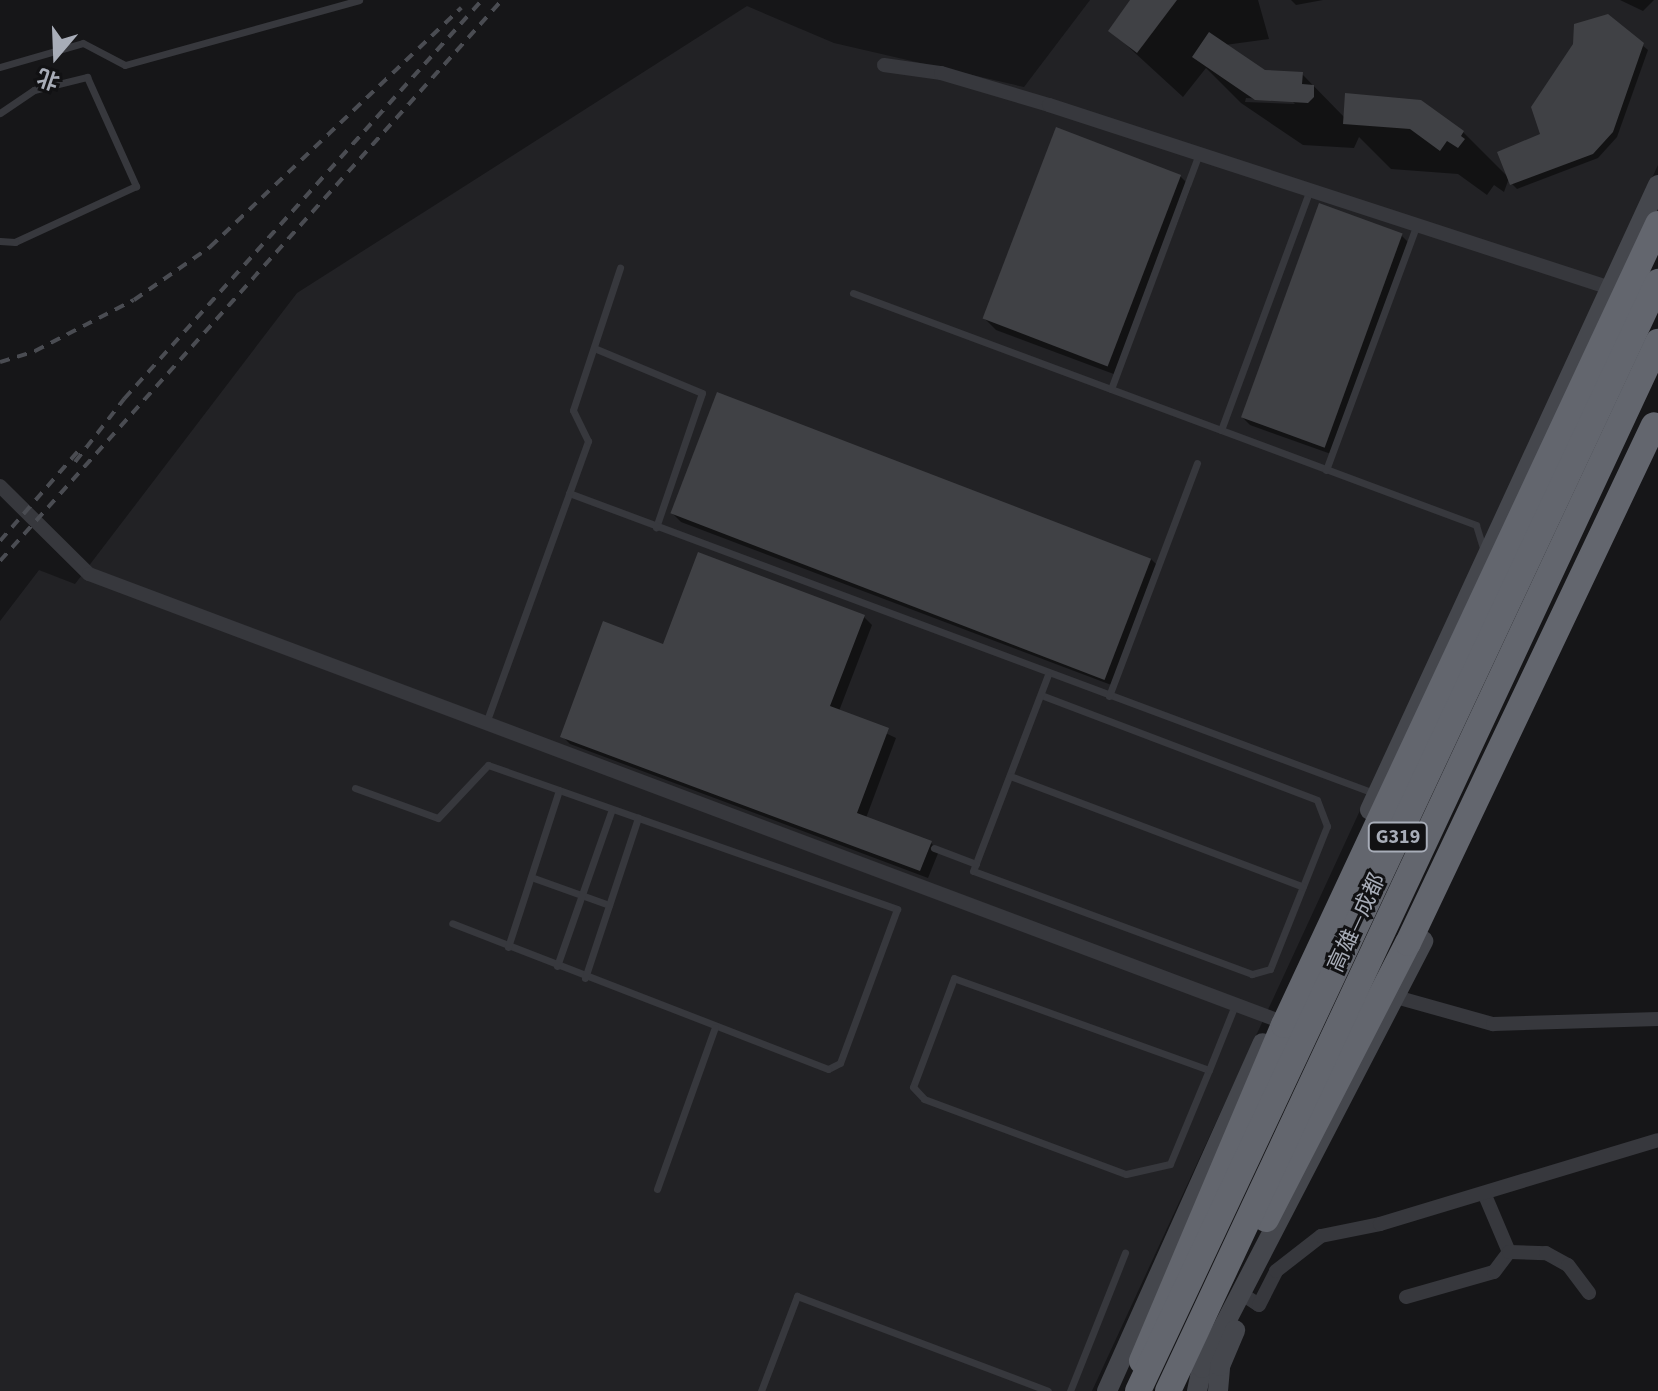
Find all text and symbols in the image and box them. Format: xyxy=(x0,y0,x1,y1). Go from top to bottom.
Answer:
north arrow xyxy=(16,16,96,96)
text: 北 xyxy=(33,60,64,97)
road number: G319 xyxy=(1366,821,1430,853)
street label: 高雄—成都 xyxy=(1323,870,1391,976)

